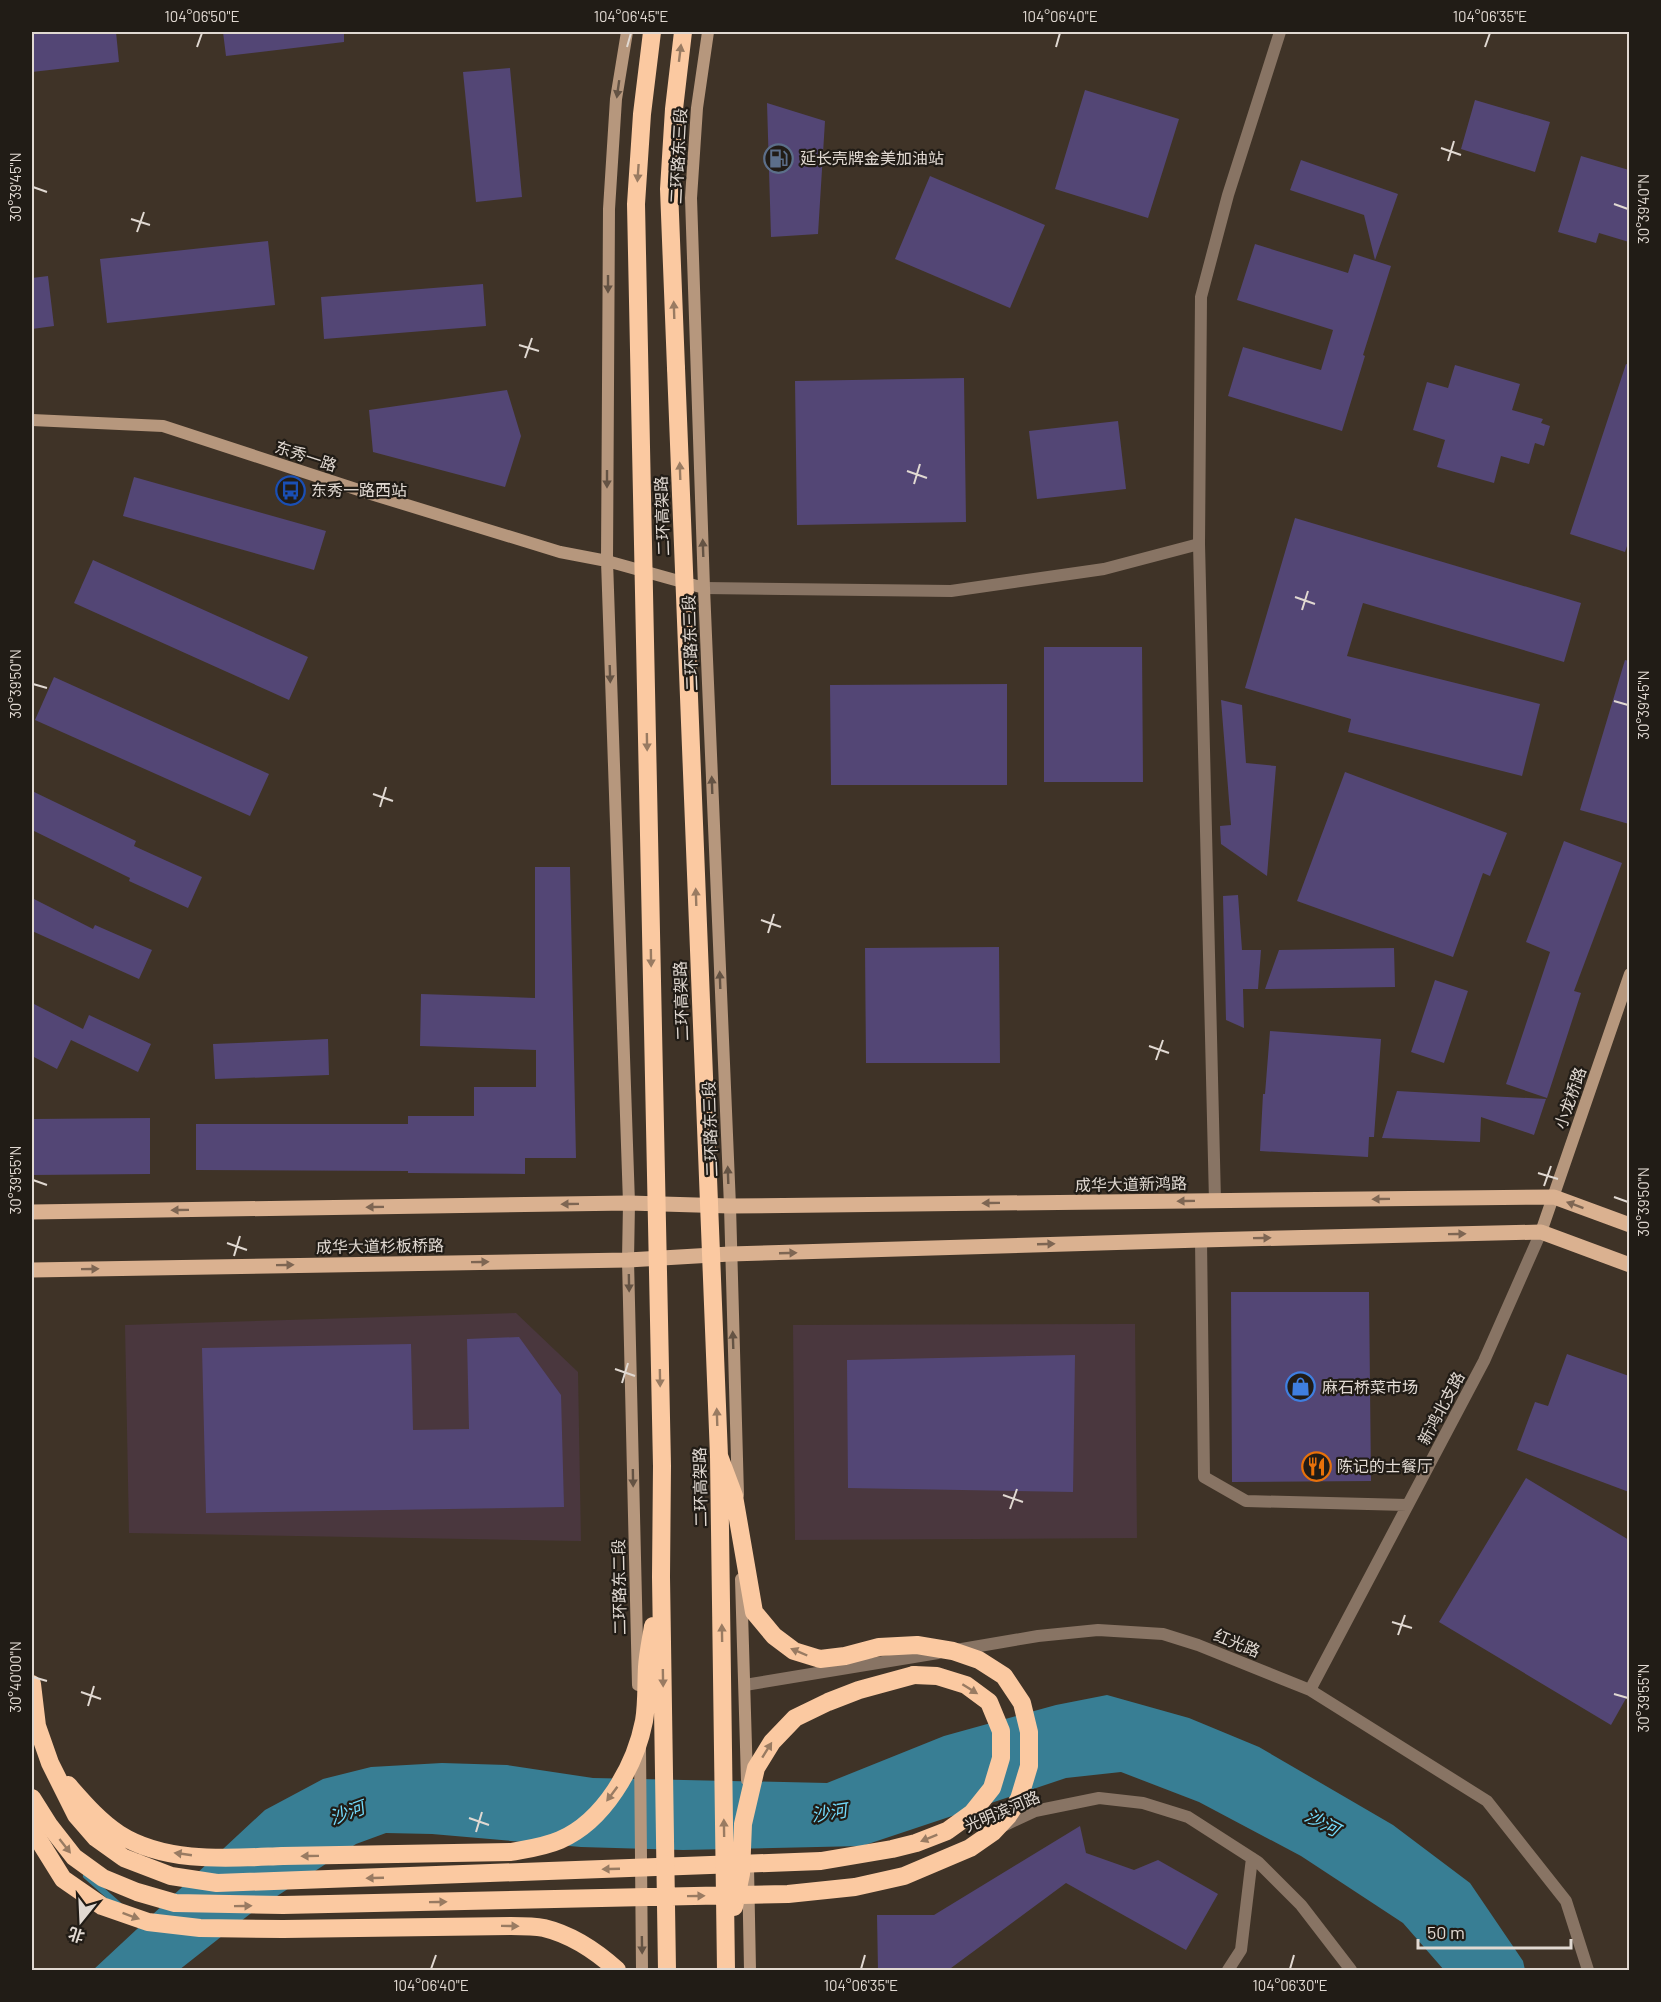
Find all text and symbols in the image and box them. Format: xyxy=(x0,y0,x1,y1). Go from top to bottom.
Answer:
text: 104°06'50"E xyxy=(164,7,240,25)
text: 104°06'45"E xyxy=(594,7,668,25)
text: 104°06'40"E xyxy=(1022,7,1098,25)
text: 104°06'35"E xyxy=(1453,7,1527,25)
one-way arrow xyxy=(675,43,685,62)
one-way arrow xyxy=(613,80,622,99)
street label: 二环路东三段 xyxy=(666,108,690,204)
fuel station icon: 延长壳牌金美加油站 xyxy=(763,142,795,174)
place label: 延长壳牌金美加油站 xyxy=(800,148,944,167)
text: 30°39'45"N xyxy=(6,152,24,222)
one-way arrow xyxy=(633,164,643,183)
text: 30°39'40"N xyxy=(1634,174,1652,244)
one-way arrow xyxy=(603,274,613,293)
one-way arrow xyxy=(669,301,678,320)
street label: 东秀一路 xyxy=(273,437,340,474)
one-way arrow xyxy=(675,461,684,480)
one-way arrow xyxy=(602,469,612,488)
bus stop icon: 东秀一路西站 xyxy=(274,474,306,506)
street label: 二环高架路 xyxy=(651,476,672,556)
place label: 东秀一路西站 xyxy=(311,480,407,499)
one-way arrow xyxy=(698,539,708,558)
street label: 二环路东三段 xyxy=(678,595,701,691)
text: 30°39'50"N xyxy=(6,649,24,719)
one-way arrow xyxy=(606,664,615,683)
text: 30°39'45"N xyxy=(1634,670,1652,740)
one-way arrow xyxy=(642,733,652,752)
one-way arrow xyxy=(708,776,717,795)
one-way arrow xyxy=(691,887,701,906)
one-way arrow xyxy=(647,949,656,968)
street label: 二环高架路 xyxy=(670,961,691,1041)
one-way arrow xyxy=(716,971,725,990)
street label: 小龙桥路 xyxy=(1550,1064,1589,1131)
street label: 二环路东三段 xyxy=(698,1081,721,1177)
text: 30°39'55"N xyxy=(6,1146,24,1214)
one-way arrow xyxy=(724,1165,733,1184)
text: 30°39'50"N xyxy=(1634,1167,1652,1237)
street label: 成华大道新鸿路 xyxy=(1075,1173,1187,1194)
one-way arrow xyxy=(1372,1194,1391,1204)
one-way arrow xyxy=(1177,1196,1196,1206)
one-way arrow xyxy=(561,1199,580,1209)
one-way arrow xyxy=(982,1199,1001,1208)
one-way arrow xyxy=(1566,1199,1584,1209)
one-way arrow xyxy=(366,1202,385,1212)
one-way arrow xyxy=(171,1205,190,1215)
one-way arrow xyxy=(1447,1229,1466,1239)
one-way arrow xyxy=(1252,1233,1271,1243)
street label: 成华大道杉板桥路 xyxy=(316,1235,444,1256)
one-way arrow xyxy=(1037,1240,1056,1249)
one-way arrow xyxy=(779,1248,798,1257)
one-way arrow xyxy=(470,1257,489,1267)
one-way arrow xyxy=(275,1261,294,1270)
one-way arrow xyxy=(80,1264,99,1274)
one-way arrow xyxy=(624,1273,633,1292)
one-way arrow xyxy=(728,1331,737,1350)
street label: 新鸿北支路 xyxy=(1413,1368,1468,1448)
one-way arrow xyxy=(655,1369,665,1388)
shop icon: 麻石桥菜市场 xyxy=(1285,1371,1317,1403)
place label: 麻石桥菜市场 xyxy=(1322,1377,1418,1396)
one-way arrow xyxy=(713,1408,722,1427)
street label: 二环高架路 xyxy=(689,1447,710,1527)
restaurant icon: 陈记的士餐厅 xyxy=(1300,1450,1332,1482)
place label: 陈记的士餐厅 xyxy=(1337,1456,1433,1475)
one-way arrow xyxy=(629,1468,638,1487)
street label: 二环路东二段 xyxy=(608,1539,629,1635)
one-way arrow xyxy=(717,1624,726,1643)
street label: 红光路 xyxy=(1211,1625,1263,1660)
text: 30°40'00"N xyxy=(6,1641,24,1713)
one-way arrow xyxy=(789,1647,807,1657)
text: 30°39'55"N xyxy=(1634,1664,1652,1732)
one-way arrow xyxy=(658,1669,667,1688)
one-way arrow xyxy=(962,1683,978,1694)
one-way arrow xyxy=(762,1742,773,1758)
one-way arrow xyxy=(606,1786,618,1802)
street label: 光明滨河路 xyxy=(961,1786,1042,1835)
water label: 沙河 xyxy=(326,1795,370,1829)
water label: 沙河 xyxy=(809,1798,851,1826)
water label: 沙河 xyxy=(1301,1804,1346,1842)
one-way arrow xyxy=(719,1819,729,1838)
one-way arrow xyxy=(920,1833,938,1843)
one-way arrow xyxy=(58,1838,71,1853)
one-way arrow xyxy=(173,1850,192,1859)
one-way arrow xyxy=(301,1851,320,1861)
one-way arrow xyxy=(602,1864,621,1873)
one-way arrow xyxy=(365,1873,384,1882)
north arrow xyxy=(51,1891,111,1951)
one-way arrow xyxy=(687,1891,706,1901)
one-way arrow xyxy=(429,1897,448,1906)
one-way arrow xyxy=(234,1901,253,1910)
one-way arrow xyxy=(122,1911,140,1921)
scale bar xyxy=(1418,1912,1571,1950)
one-way arrow xyxy=(500,1921,519,1931)
text: 50 m xyxy=(1427,1921,1465,1943)
text: 北 xyxy=(66,1924,87,1947)
one-way arrow xyxy=(637,1936,647,1955)
text: 104°06'40"E xyxy=(393,1976,469,1994)
text: 104°06'35"E xyxy=(824,1976,898,1994)
text: 104°06'30"E xyxy=(1252,1976,1328,1994)

